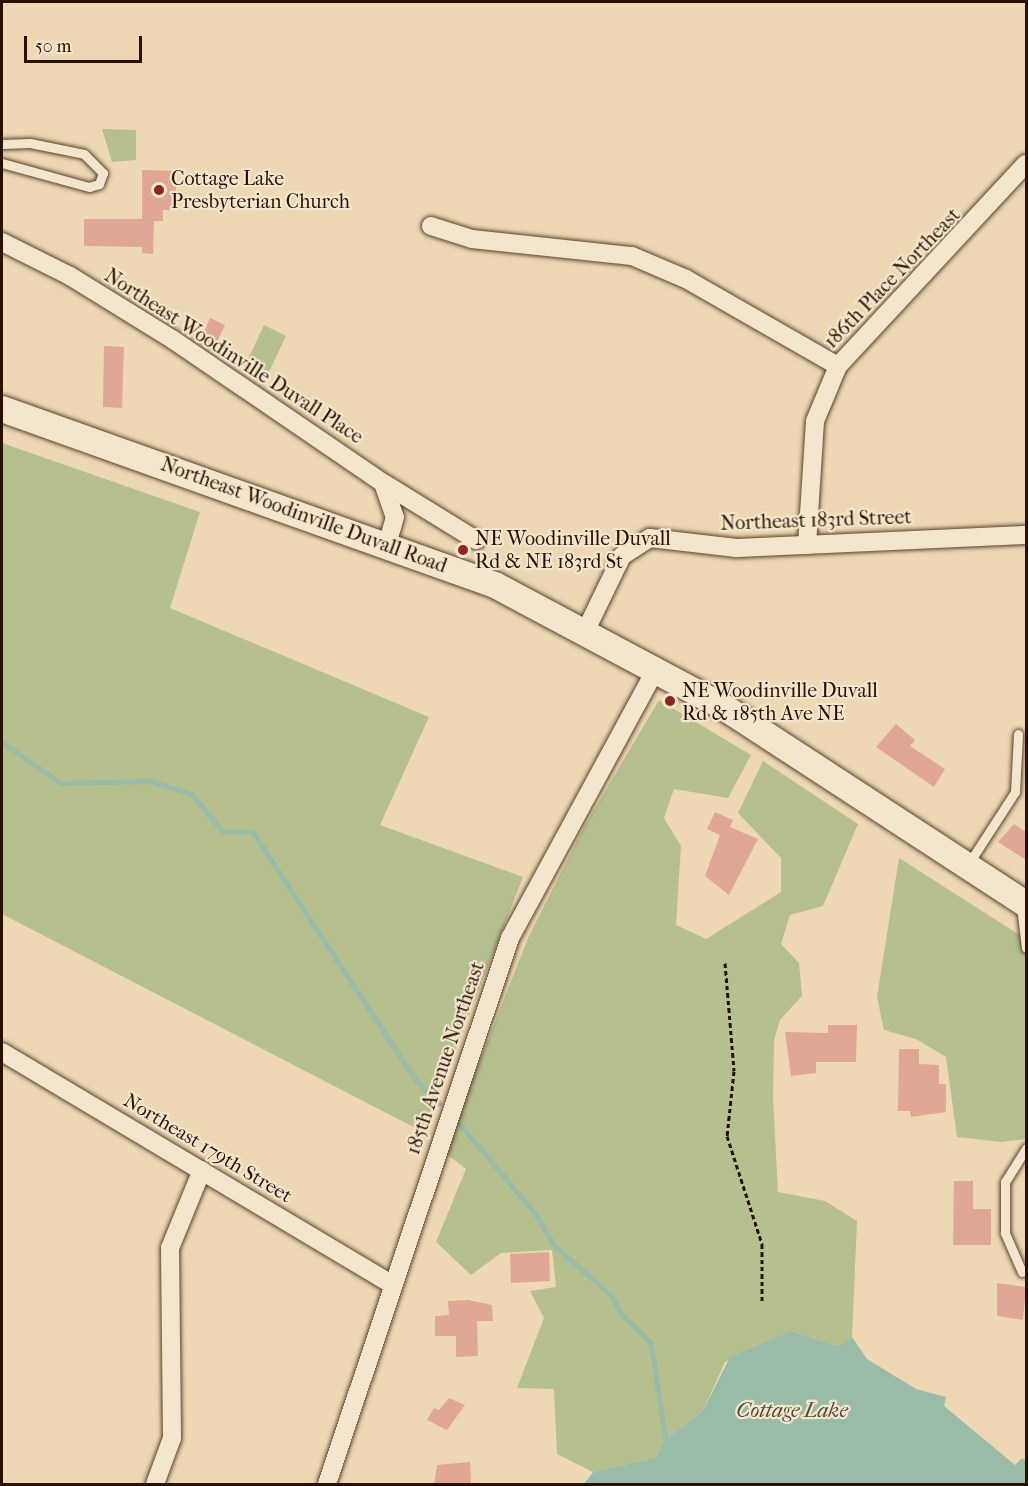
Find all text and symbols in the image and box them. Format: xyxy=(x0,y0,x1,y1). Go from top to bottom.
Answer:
scale bar xyxy=(27,24,146,62)
text: 50 m xyxy=(35,36,71,57)
place label: Cottage Lake Presbyterian Church xyxy=(171,166,350,213)
marker: Cottage Lake Presbyterian Church xyxy=(152,183,166,197)
street label: 186th Place Northeast xyxy=(819,203,965,353)
street label: Northeast Woodinville Duvall Place xyxy=(100,263,368,449)
street label: Northeast Woodinville Duvall Road xyxy=(158,452,450,578)
street label: Northeast 183rd Street xyxy=(720,505,912,535)
place label: NE Woodinville Duvall Rd & NE 183rd St xyxy=(475,526,671,573)
marker: NE Woodinville Duvall Rd & NE 183rd St xyxy=(456,543,470,557)
place label: NE Woodinville Duvall Rd & 185th Ave NE xyxy=(682,678,878,725)
marker: NE Woodinville Duvall Rd & 185th Ave NE xyxy=(663,694,677,708)
street label: 185th Avenue Northeast xyxy=(401,958,489,1158)
street label: Northeast 179th Street xyxy=(119,1088,297,1208)
water label: Cottage Lake xyxy=(736,1397,848,1423)

